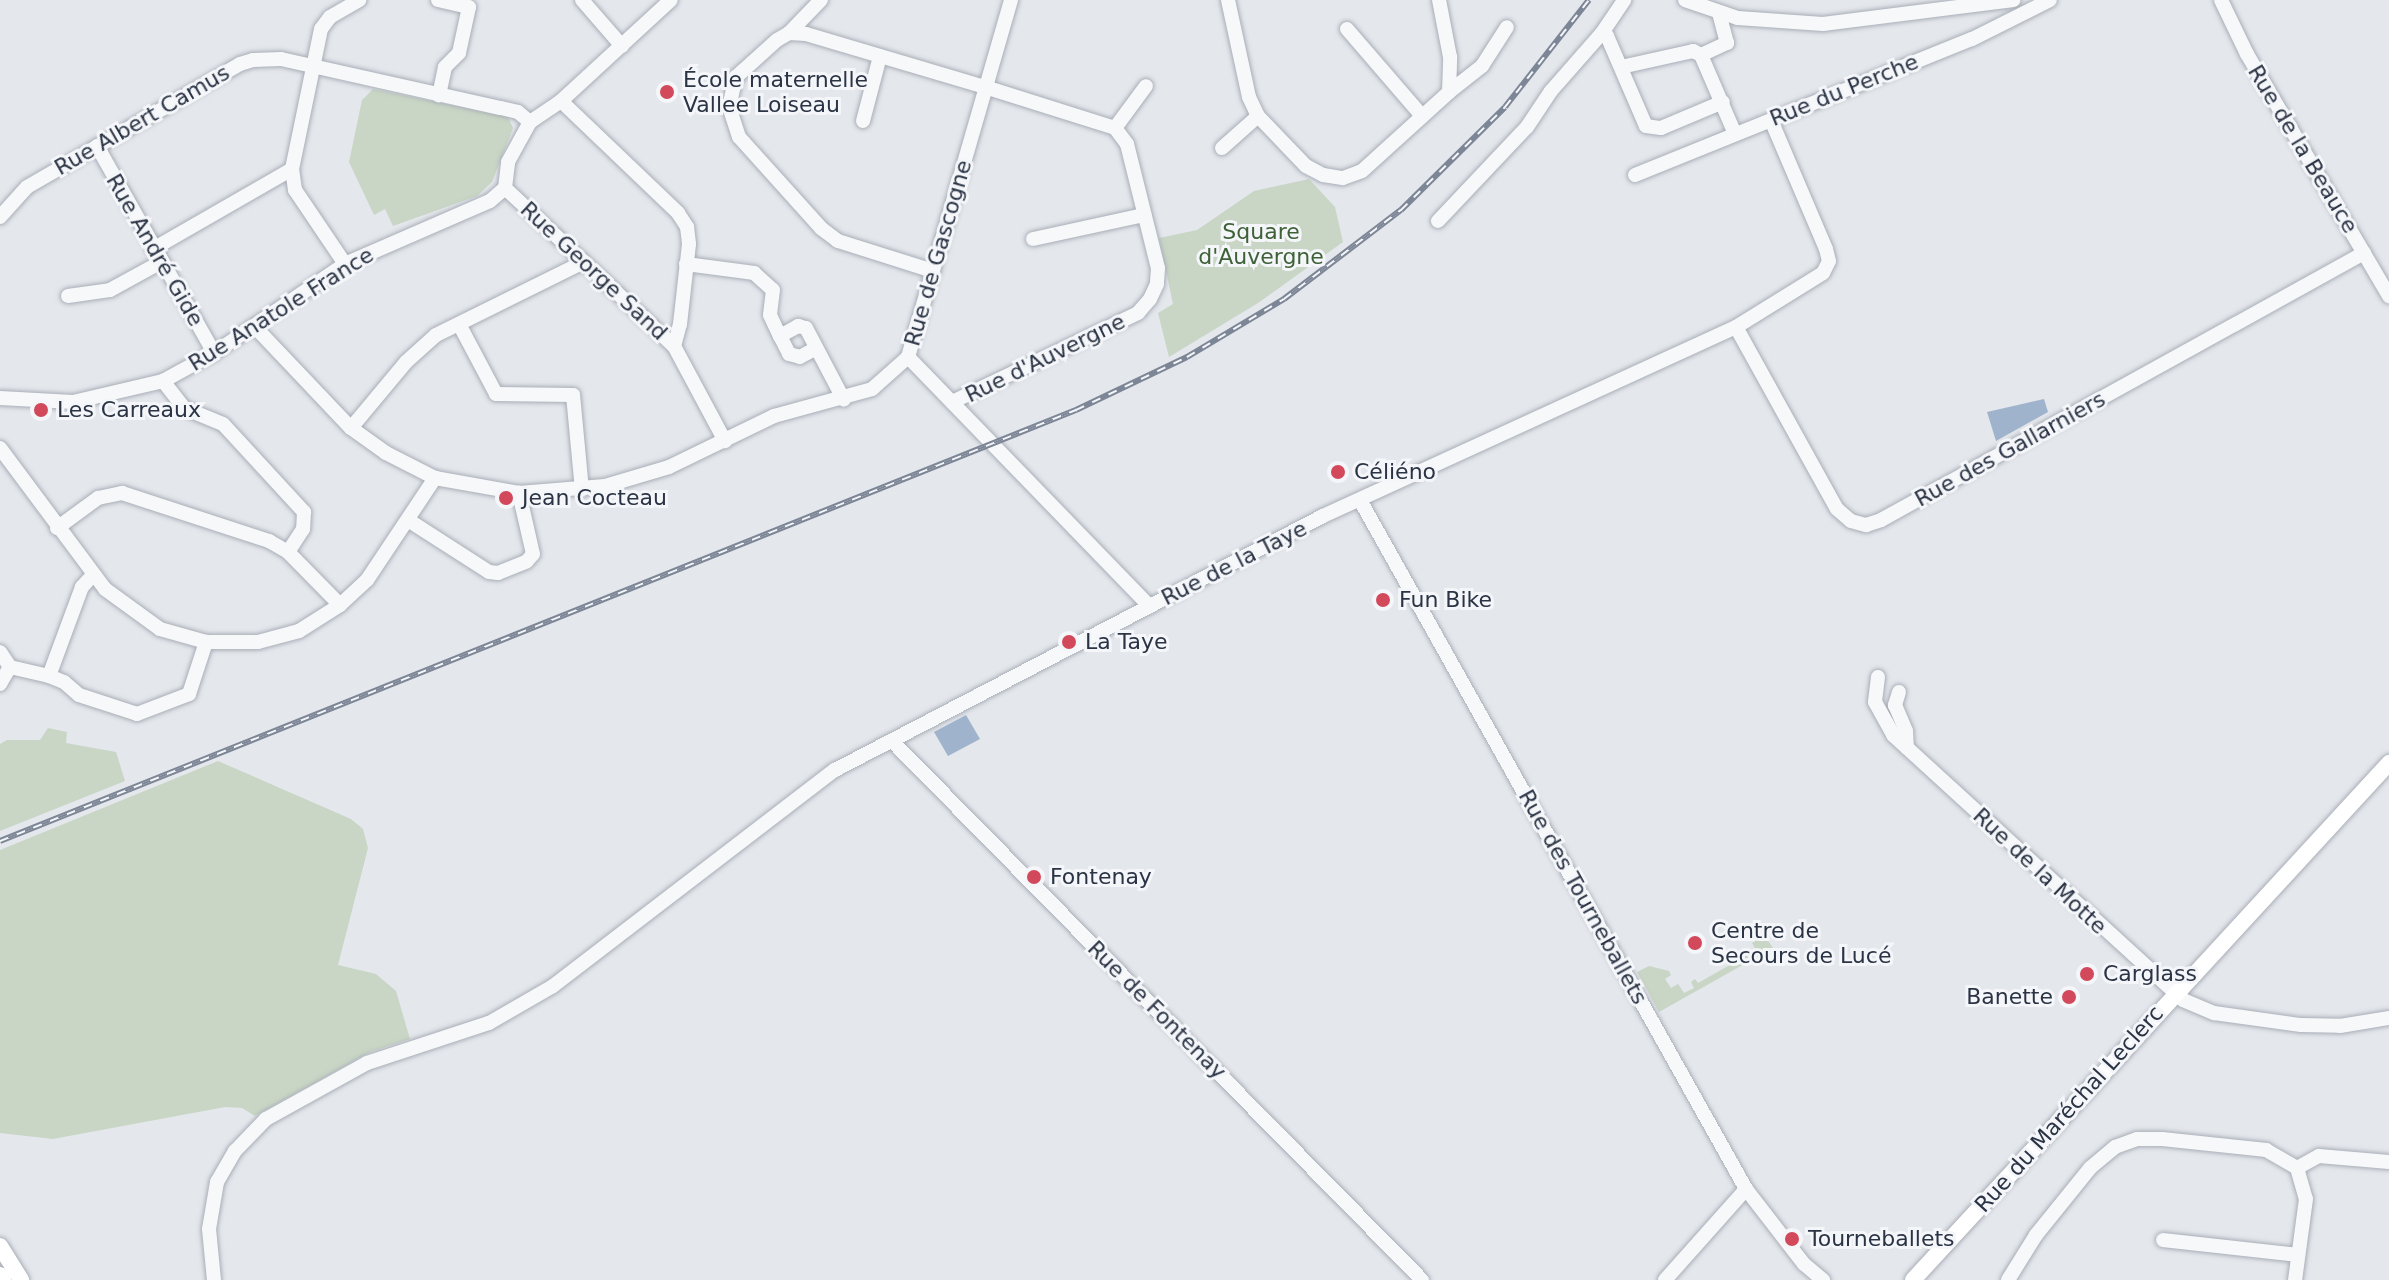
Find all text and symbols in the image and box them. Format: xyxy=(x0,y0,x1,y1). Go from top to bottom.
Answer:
street label: Rue du Perche xyxy=(1766,48,1922,132)
street label: Rue Albert Camus xyxy=(50,59,234,181)
street label: Rue de la Beauce xyxy=(2242,60,2364,238)
place label: École maternelle Vallee Loiseau xyxy=(683,66,868,118)
marker: École maternelle Vallee Loiseau xyxy=(658,83,676,101)
street label: Rue de Gascogne xyxy=(899,157,977,349)
street label: Rue André Gide xyxy=(101,169,209,331)
street label: Rue George Sand xyxy=(515,196,673,346)
park label: Square d'Auvergne xyxy=(1198,218,1324,270)
street label: Rue Anatole France xyxy=(184,241,378,377)
street label: Rue d'Auvergne xyxy=(961,308,1129,408)
street label: Rue des Gallarniers xyxy=(1910,386,2110,512)
place label: Les Carreaux xyxy=(57,397,201,423)
marker: Les Carreaux xyxy=(32,401,50,419)
place label: Céliéno xyxy=(1354,459,1436,485)
marker: Céliéno xyxy=(1329,463,1347,481)
place label: Jean Cocteau xyxy=(522,485,667,511)
marker: Jean Cocteau xyxy=(497,489,515,507)
street label: Rue de la Taye xyxy=(1157,515,1311,611)
place label: Fun Bike xyxy=(1399,587,1492,613)
marker: Fun Bike xyxy=(1374,591,1392,609)
place label: La Taye xyxy=(1085,629,1168,655)
marker: La Taye xyxy=(1060,633,1078,651)
street label: Rue des Tourneballets xyxy=(1513,785,1653,1009)
street label: Rue de la Motte xyxy=(1968,802,2112,940)
place label: Fontenay xyxy=(1050,864,1152,890)
marker: Fontenay xyxy=(1025,868,1043,886)
place label: Centre de Secours de Lucé xyxy=(1711,917,1891,968)
marker: Centre de Secours de Lucé xyxy=(1686,934,1704,952)
street label: Rue de Fontenay xyxy=(1082,935,1232,1085)
place label: Carglass xyxy=(2103,961,2197,987)
marker: Carglass xyxy=(2078,965,2096,983)
place label: Banette xyxy=(1966,984,2053,1010)
marker: Banette xyxy=(2060,988,2078,1006)
street label: Rue du Maréchal Leclerc xyxy=(1969,1000,2169,1218)
place label: Tourneballets xyxy=(1808,1226,1955,1252)
marker: Tourneballets xyxy=(1783,1230,1801,1248)

